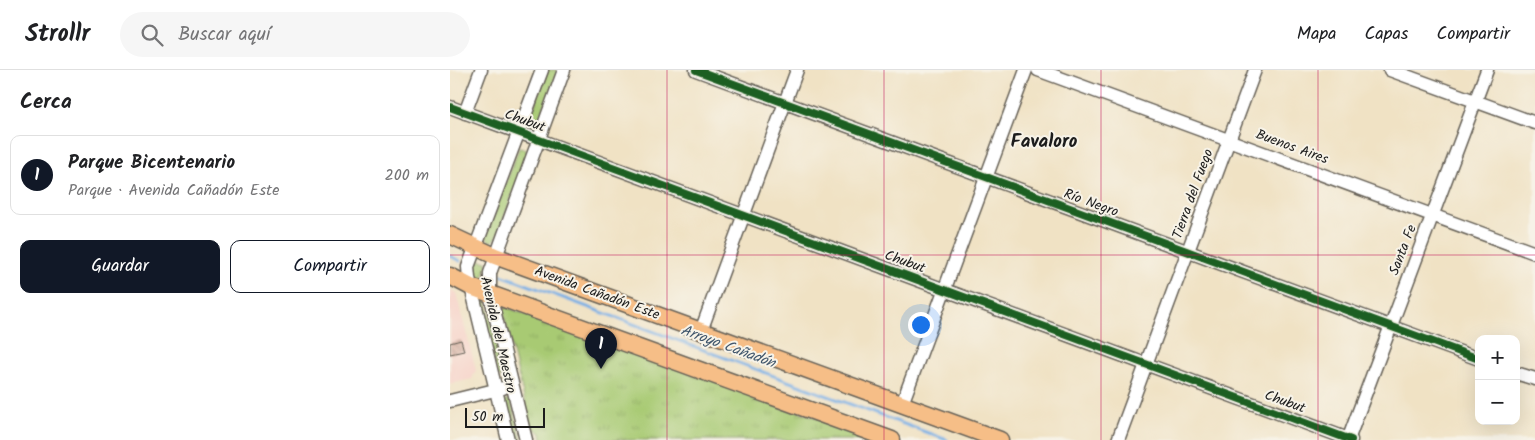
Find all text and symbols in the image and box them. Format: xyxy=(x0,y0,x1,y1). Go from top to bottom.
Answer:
search box xyxy=(120,12,470,57)
text: Strollr xyxy=(25,15,90,54)
text: Buscar aquí xyxy=(178,20,270,50)
text: Mapa xyxy=(1297,20,1337,49)
text: Capas xyxy=(1365,20,1409,49)
text: Compartir xyxy=(1437,20,1510,49)
icon: search xyxy=(138,21,166,49)
text: Cerca xyxy=(20,86,72,119)
street label: Chubut xyxy=(501,103,549,139)
street label: Buenos Aires xyxy=(1252,124,1332,170)
district label: Favaloro xyxy=(1011,127,1078,157)
street label: Tierra del Fuego xyxy=(1167,146,1219,242)
text: Parque Bicentenario xyxy=(68,148,235,178)
text: 1 xyxy=(35,163,39,188)
text: 200 m xyxy=(385,163,429,188)
text: Parque · Avenida Cañadón Este xyxy=(68,178,279,203)
street label: Río Negro xyxy=(1061,183,1121,223)
street label: Santa Fe xyxy=(1383,221,1423,279)
button: Guardar xyxy=(20,240,220,293)
button: Compartir xyxy=(230,240,430,293)
street label: Chubut xyxy=(881,244,929,280)
street label: Avenida Cañadón Este xyxy=(531,260,663,326)
street label: Avenida del Maestro xyxy=(474,274,522,396)
your location xyxy=(908,312,934,338)
water label: Arroyo Cañadón xyxy=(677,319,780,376)
pin: 1 xyxy=(585,328,617,369)
map controls xyxy=(1475,335,1520,425)
button: + xyxy=(1475,335,1520,380)
button: − xyxy=(1475,380,1520,425)
street label: Chubut xyxy=(1261,384,1309,420)
scale bar xyxy=(465,405,545,428)
text: 50 m xyxy=(472,406,503,428)

